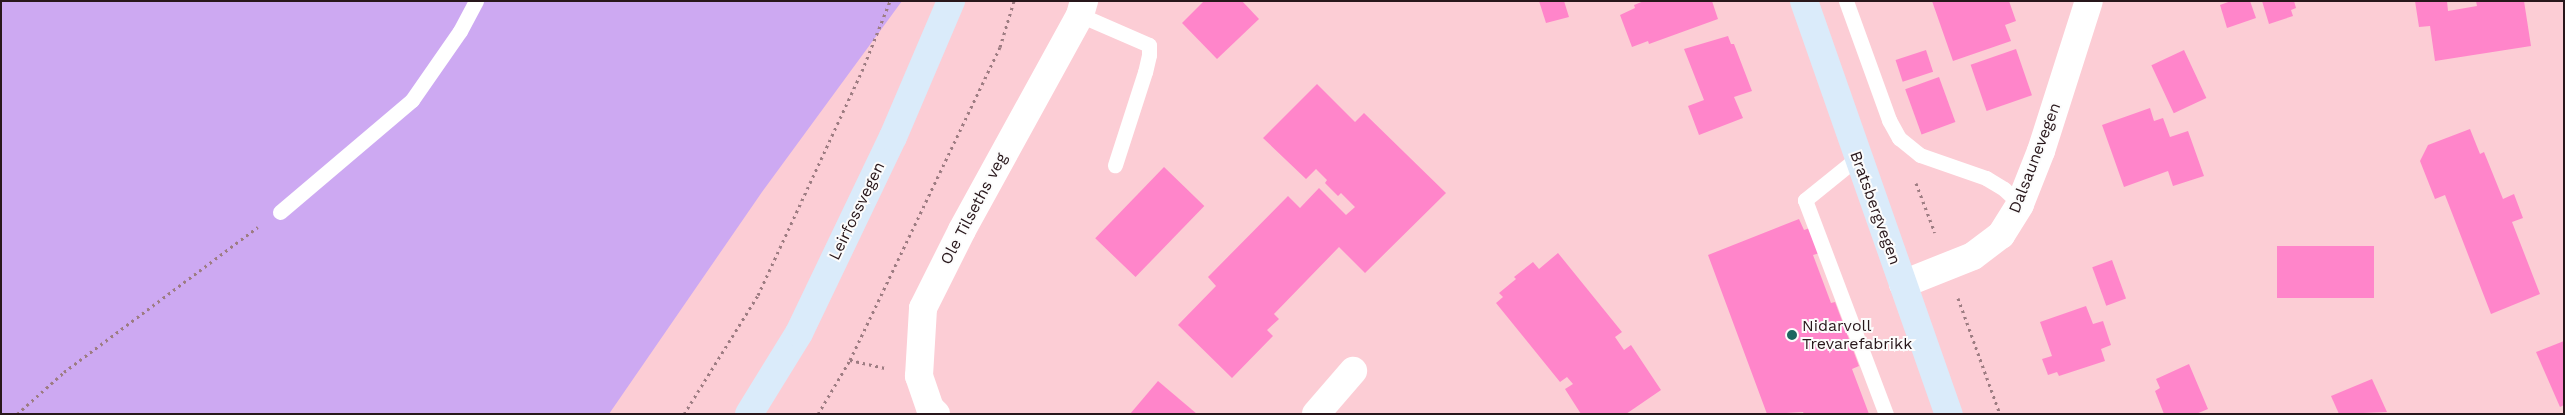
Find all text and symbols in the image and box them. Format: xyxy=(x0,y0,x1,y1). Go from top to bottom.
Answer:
street label: Dalsaunevegen xyxy=(2005,100,2065,216)
street label: Bratsbergvegen xyxy=(1846,148,1904,268)
street label: Ole Tilseths veg xyxy=(936,150,1012,268)
street label: Leirfossvegen xyxy=(825,159,889,263)
place label: Nidarvoll Trevarefabrikk xyxy=(1802,316,1912,354)
marker: Nidarvoll Trevarefabrikk xyxy=(1786,329,1798,341)

